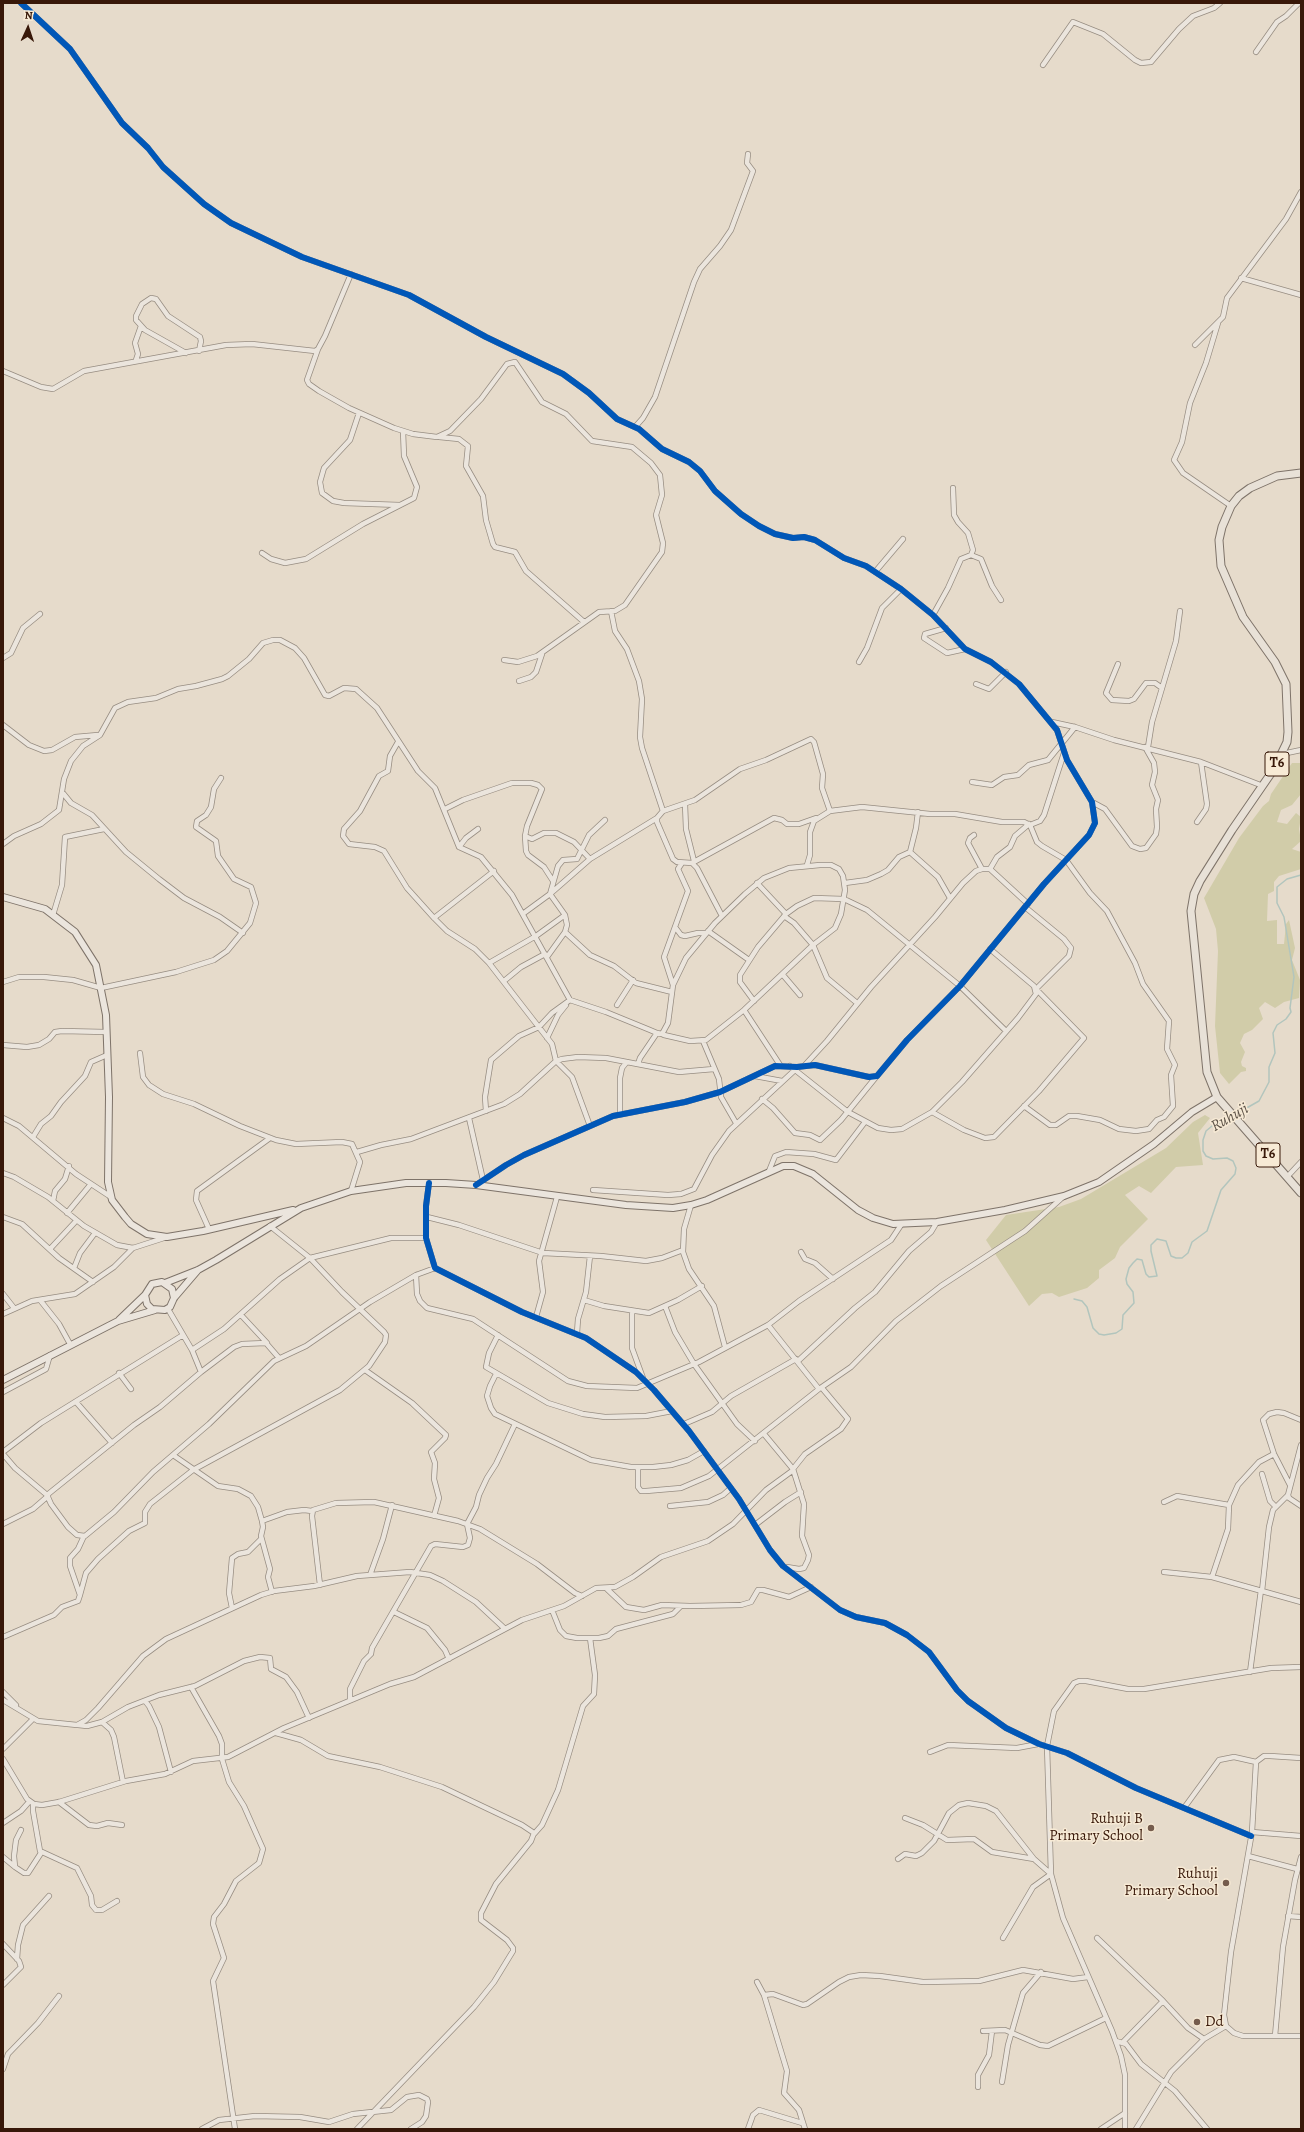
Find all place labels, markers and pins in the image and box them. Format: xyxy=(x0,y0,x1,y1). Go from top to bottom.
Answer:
place label: Ruhuji B Primary School xyxy=(1049,1810,1143,1845)
marker: Ruhuji B Primary School xyxy=(1146,1823,1156,1833)
place label: Ruhuji Primary School xyxy=(1124,1865,1218,1900)
marker: Ruhuji Primary School xyxy=(1221,1878,1231,1888)
place label: Dd xyxy=(1205,2013,1224,2031)
marker: Dd xyxy=(1192,2017,1202,2027)

